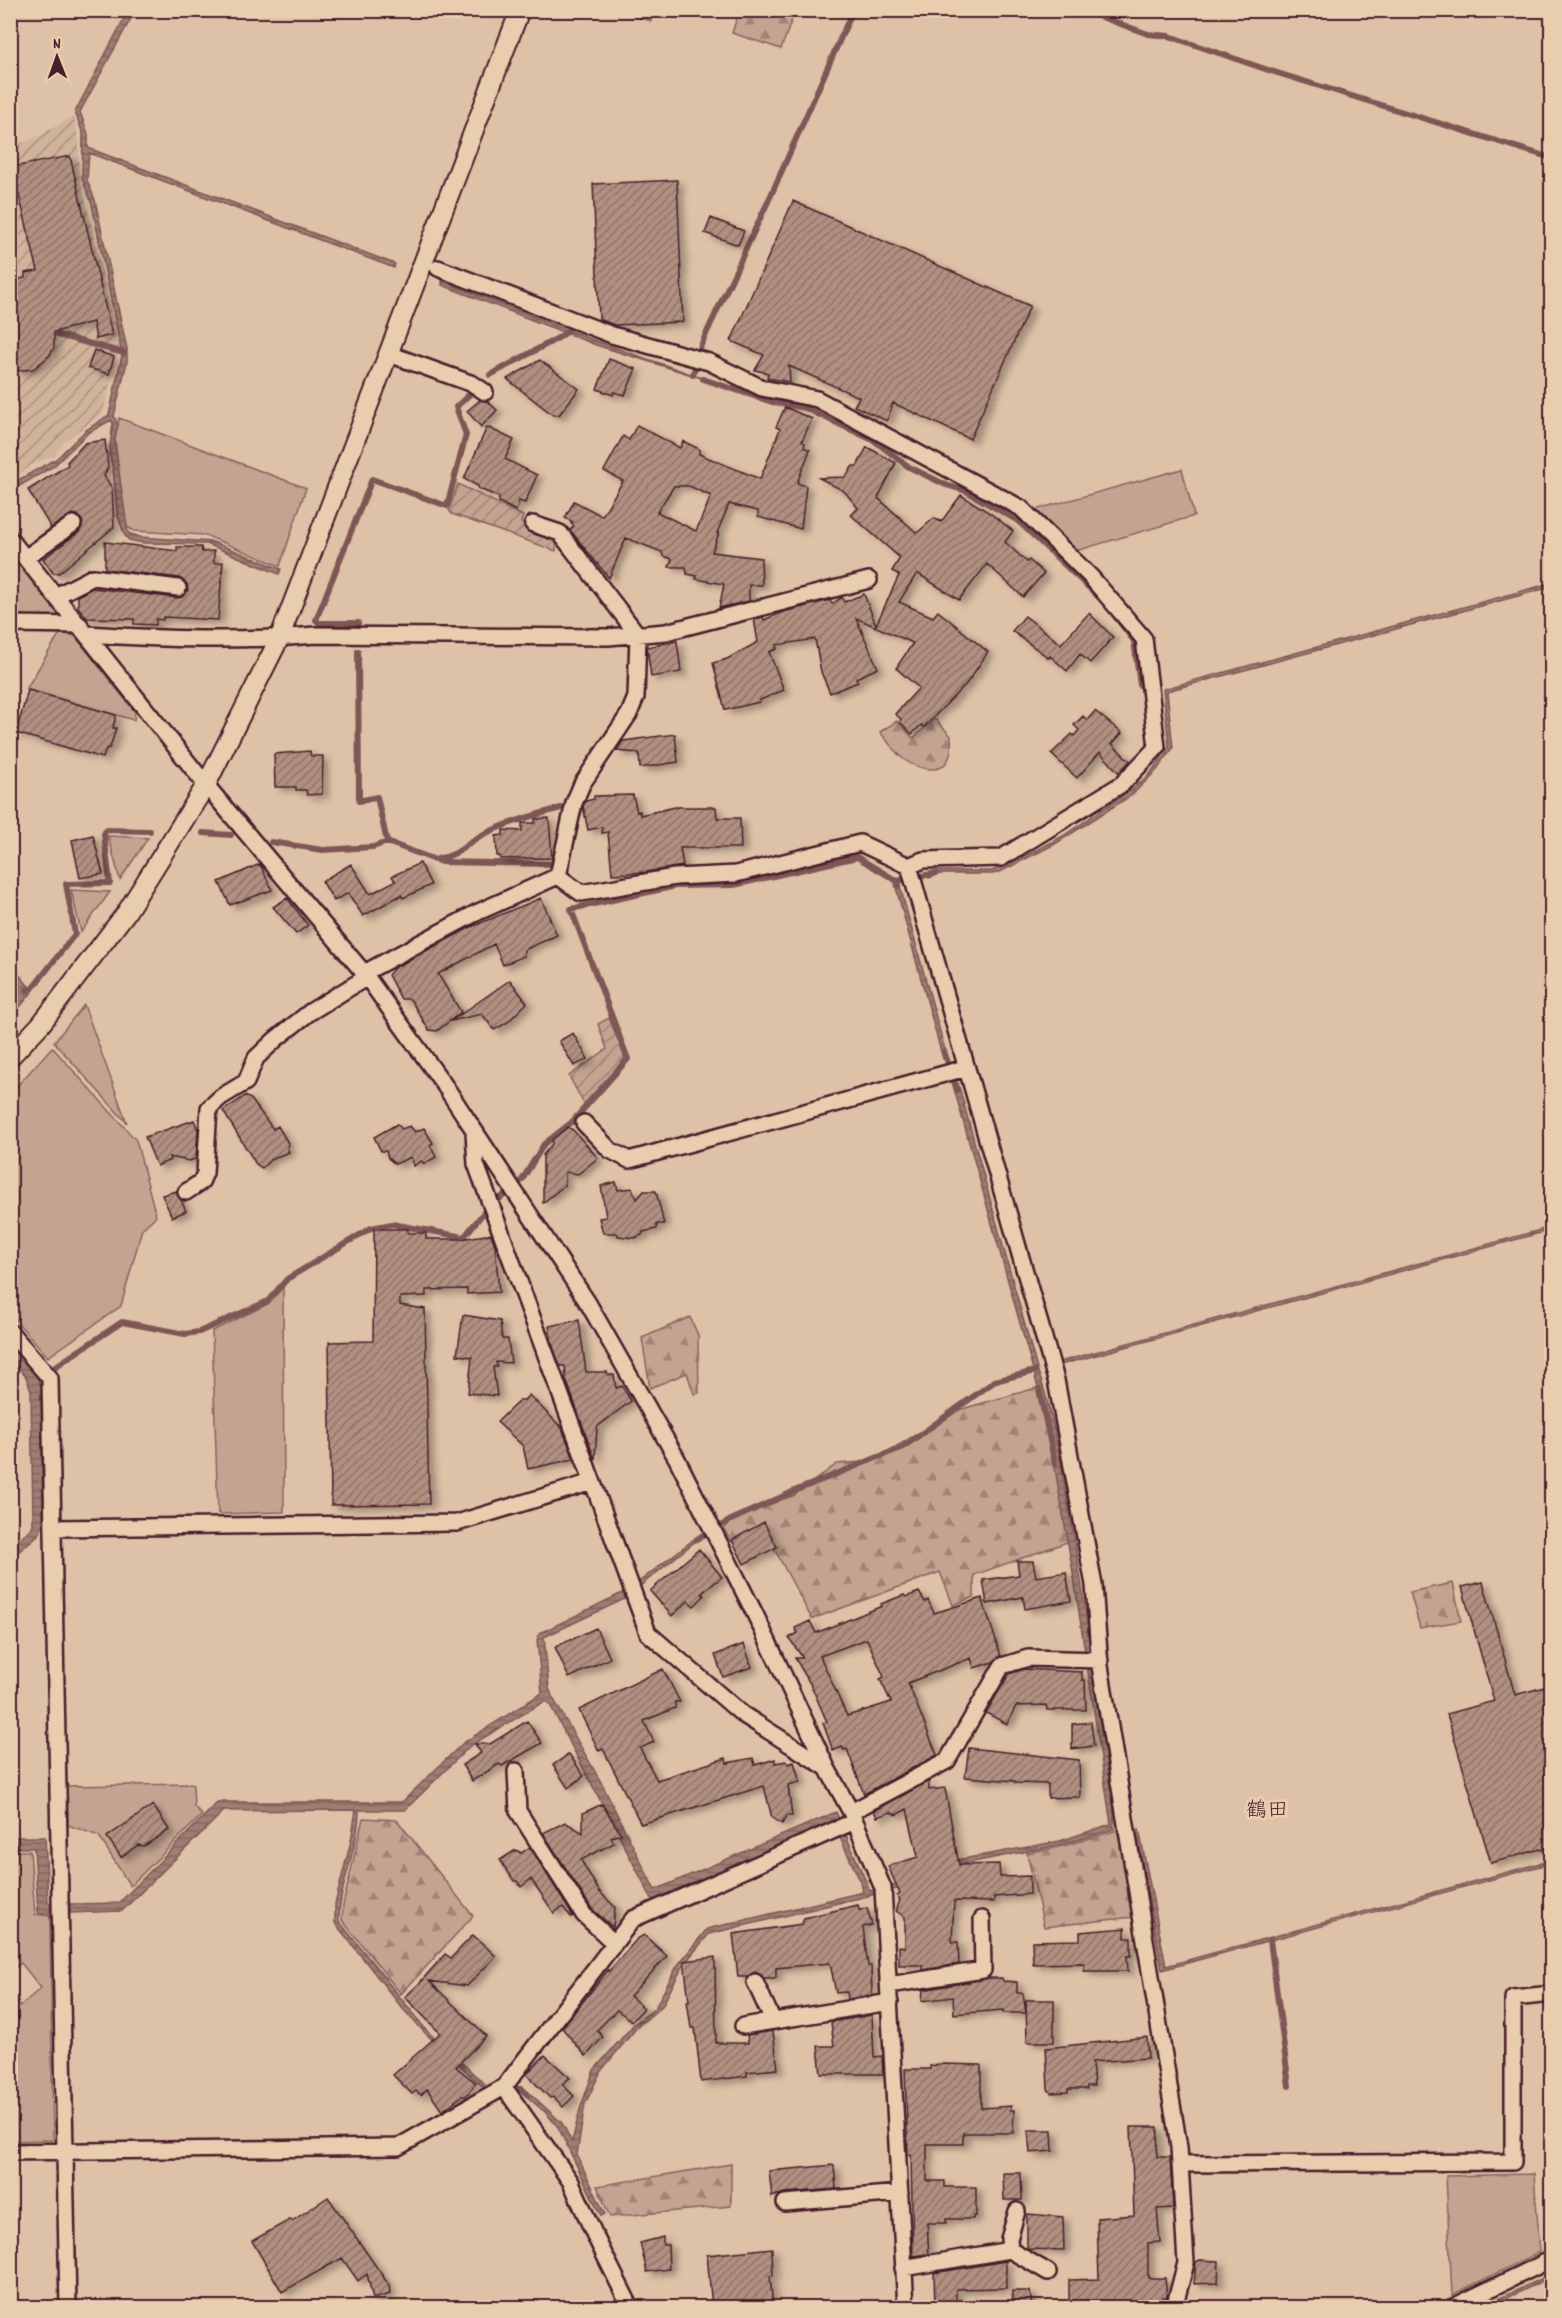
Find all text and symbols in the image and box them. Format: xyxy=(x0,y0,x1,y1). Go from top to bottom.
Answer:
north arrow xyxy=(27,27,87,87)
text: N xyxy=(53,33,61,56)
district label: 鶴田 xyxy=(1246,1797,1288,1827)

